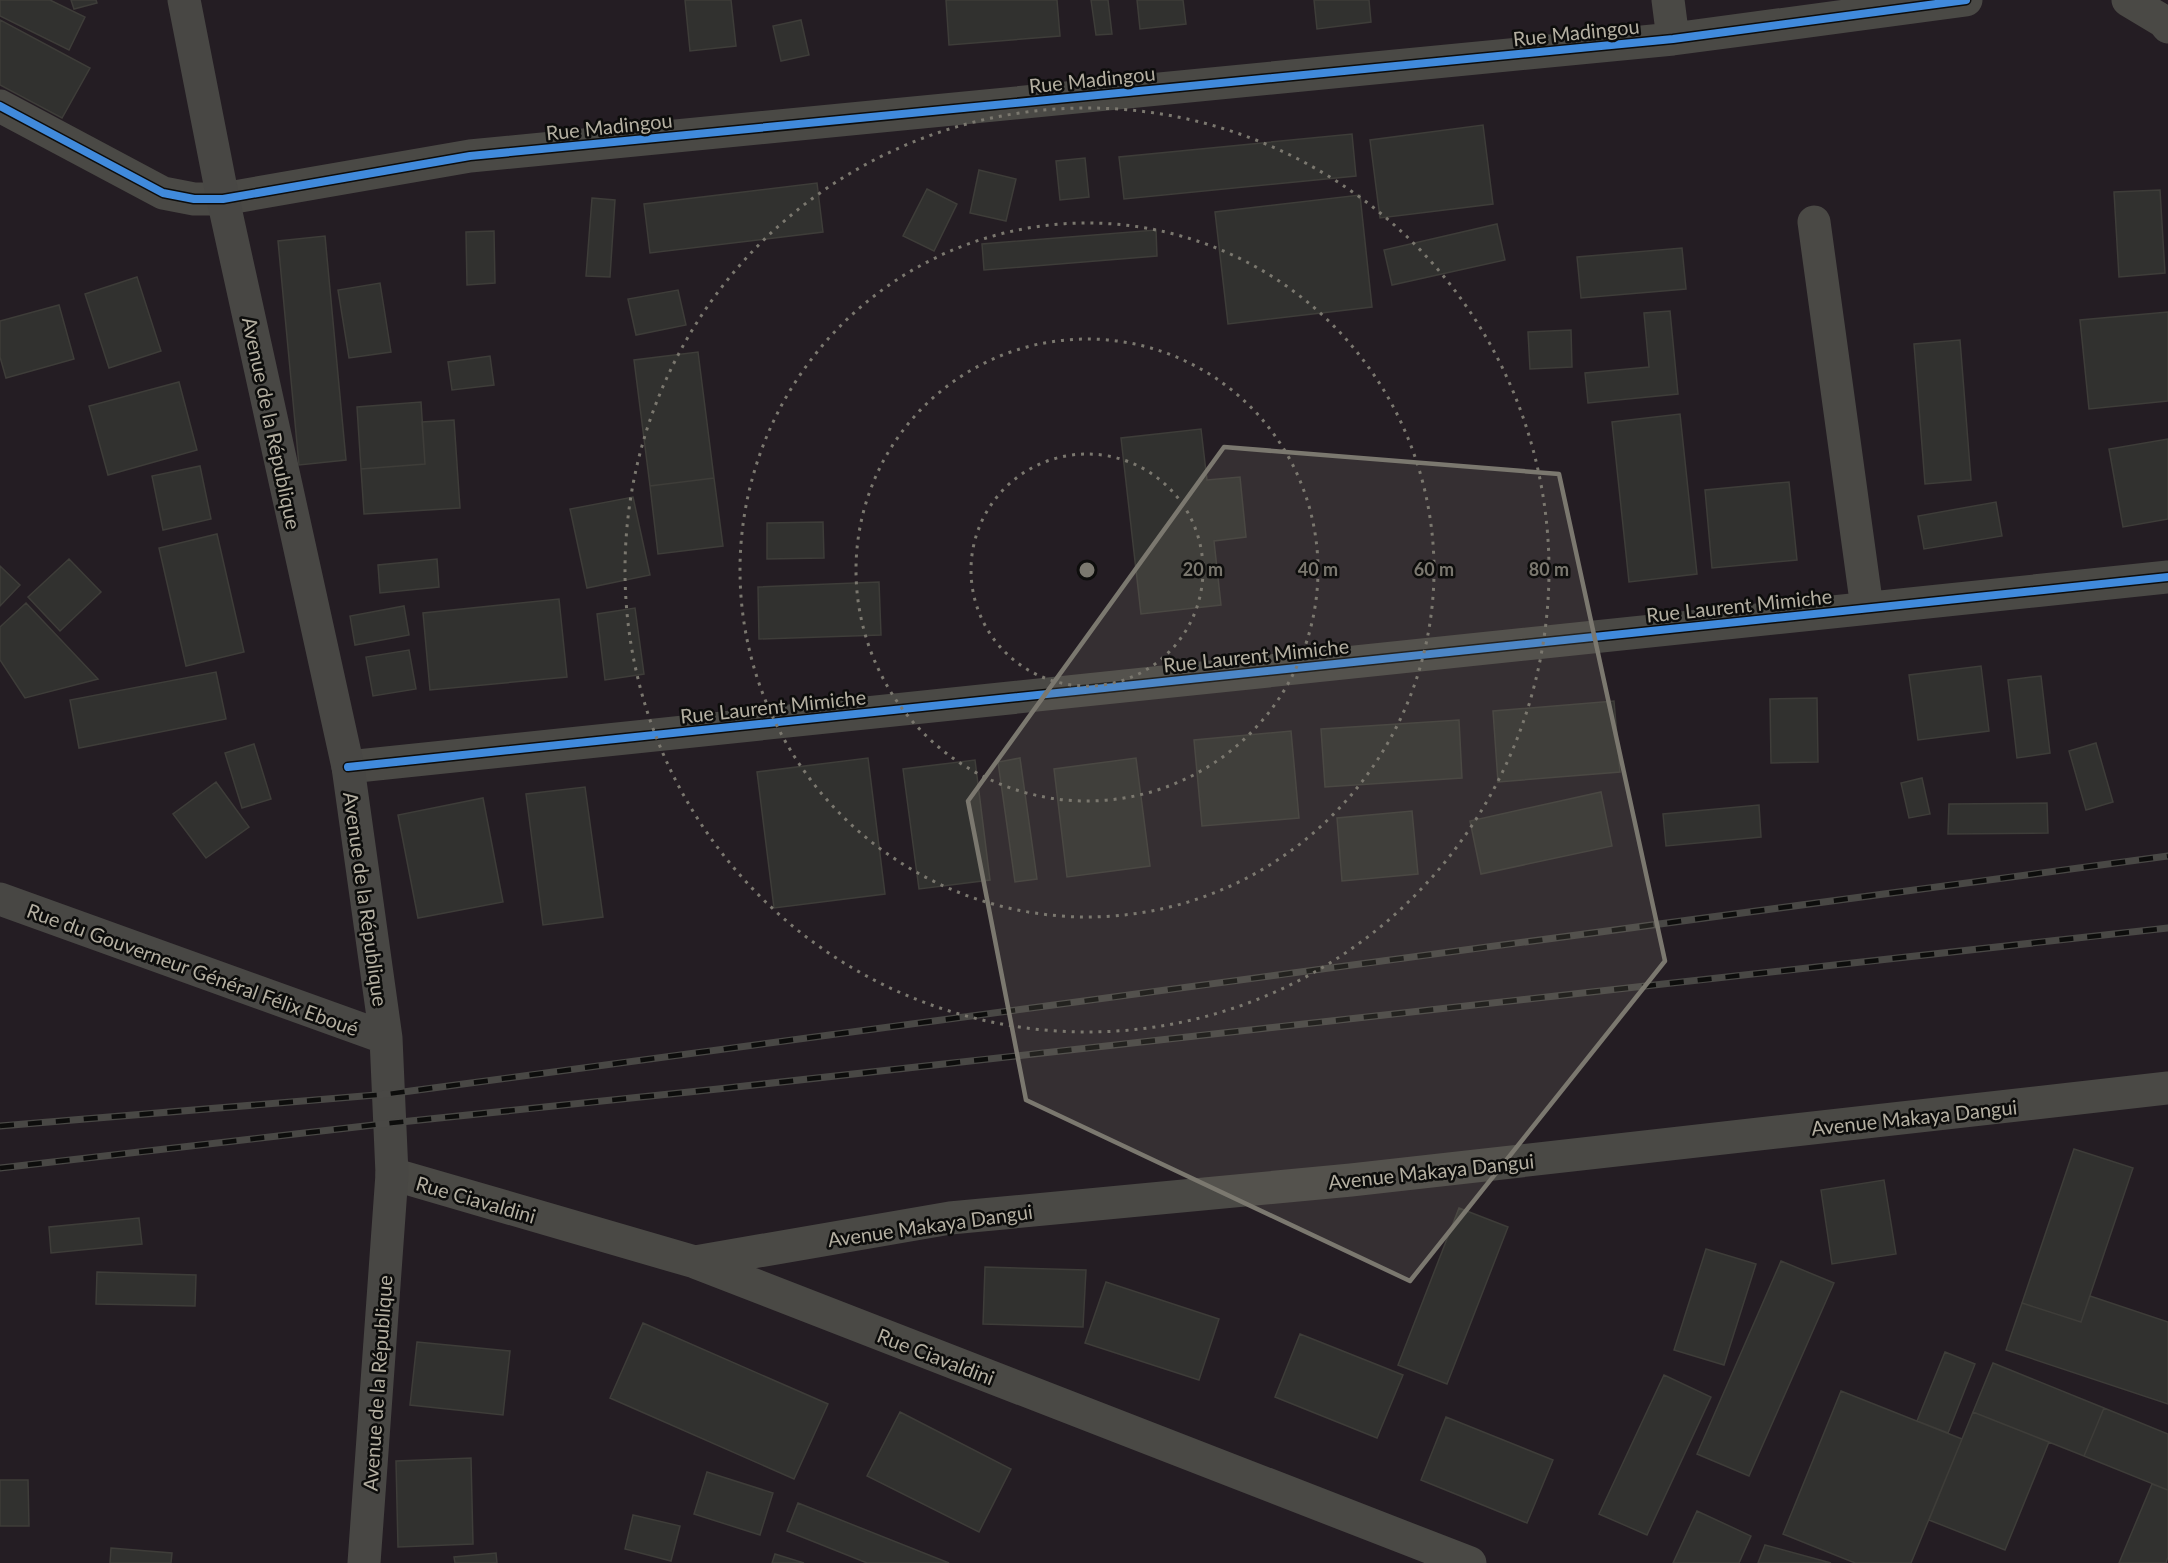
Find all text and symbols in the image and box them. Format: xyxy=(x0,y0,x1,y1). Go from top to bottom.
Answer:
street label: Rue Madingou xyxy=(1512,13,1640,51)
street label: Rue Madingou xyxy=(1028,60,1156,98)
street label: Rue Madingou xyxy=(545,107,673,145)
street label: Avenue de la République xyxy=(238,315,306,531)
text: 20 m xyxy=(1183,558,1223,580)
text: 40 m xyxy=(1298,558,1338,580)
text: 60 m xyxy=(1414,558,1454,580)
text: 80 m xyxy=(1529,558,1569,580)
centre of rings xyxy=(1077,560,1097,580)
street label: Rue Laurent Mimiche xyxy=(1645,583,1833,627)
street label: Rue Laurent Mimiche xyxy=(1162,633,1350,677)
street label: Rue Laurent Mimiche xyxy=(679,684,867,728)
street label: Avenue de la République xyxy=(339,790,393,1008)
street label: Rue du Gouverneur Général Félix Eboué xyxy=(24,898,362,1040)
street label: Avenue Makaya Dangui xyxy=(1810,1094,2018,1140)
street label: Avenue Makaya Dangui xyxy=(1327,1148,1535,1194)
street label: Rue Ciavaldini xyxy=(413,1170,539,1228)
street label: Avenue Makaya Dangui xyxy=(826,1199,1034,1251)
street label: Avenue de la République xyxy=(357,1274,397,1492)
street label: Rue Ciavaldini xyxy=(874,1323,998,1389)

